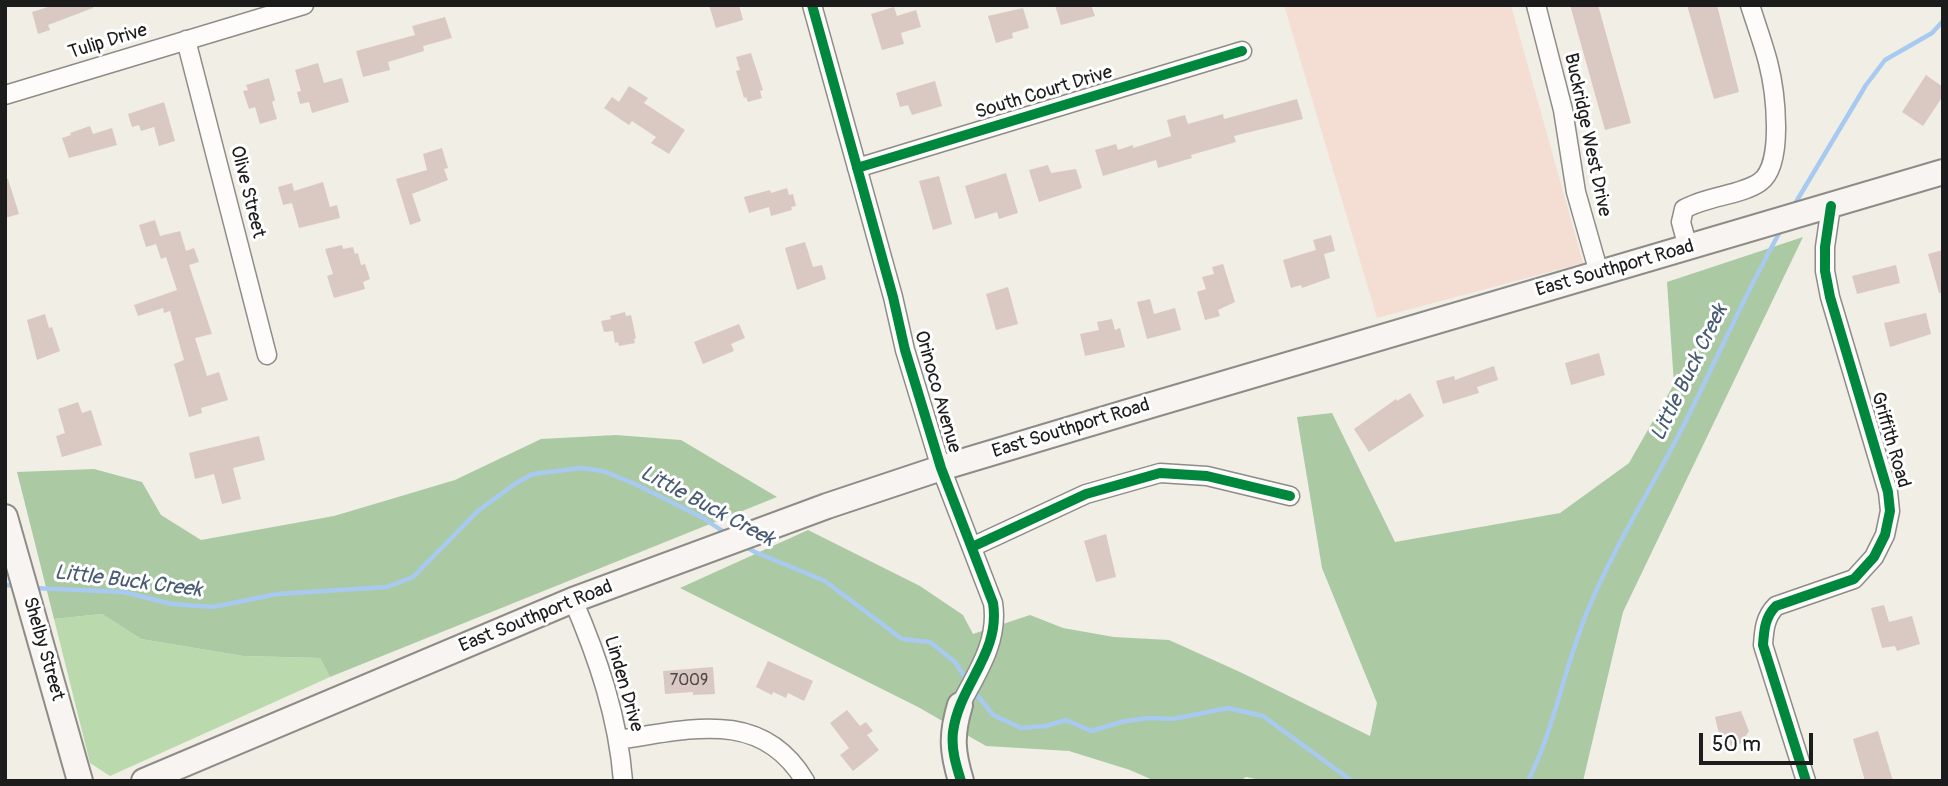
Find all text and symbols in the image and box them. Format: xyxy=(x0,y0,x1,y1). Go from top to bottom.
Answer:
street label: Tulip Drive xyxy=(66,19,150,65)
street label: Buckridge West Drive xyxy=(1559,51,1615,219)
street label: South Court Drive xyxy=(973,61,1115,125)
street label: Olive Street xyxy=(225,144,269,240)
street label: East Southport Road xyxy=(1533,236,1697,302)
water label: Little Buck Creek xyxy=(1646,301,1734,445)
street label: Orinoco Avenue xyxy=(909,328,965,456)
street label: Griffith Road xyxy=(1865,389,1915,491)
street label: East Southport Road xyxy=(990,394,1152,464)
water label: Little Buck Creek xyxy=(636,461,778,553)
water label: Little Buck Creek xyxy=(53,560,203,604)
street label: East Southport Road xyxy=(456,576,616,658)
street label: Shelby Street xyxy=(17,594,69,704)
street label: Linden Drive xyxy=(598,633,648,735)
house number: 7009 xyxy=(670,671,708,691)
scale bar xyxy=(1703,720,1817,764)
text: 50 m xyxy=(1712,731,1761,758)

